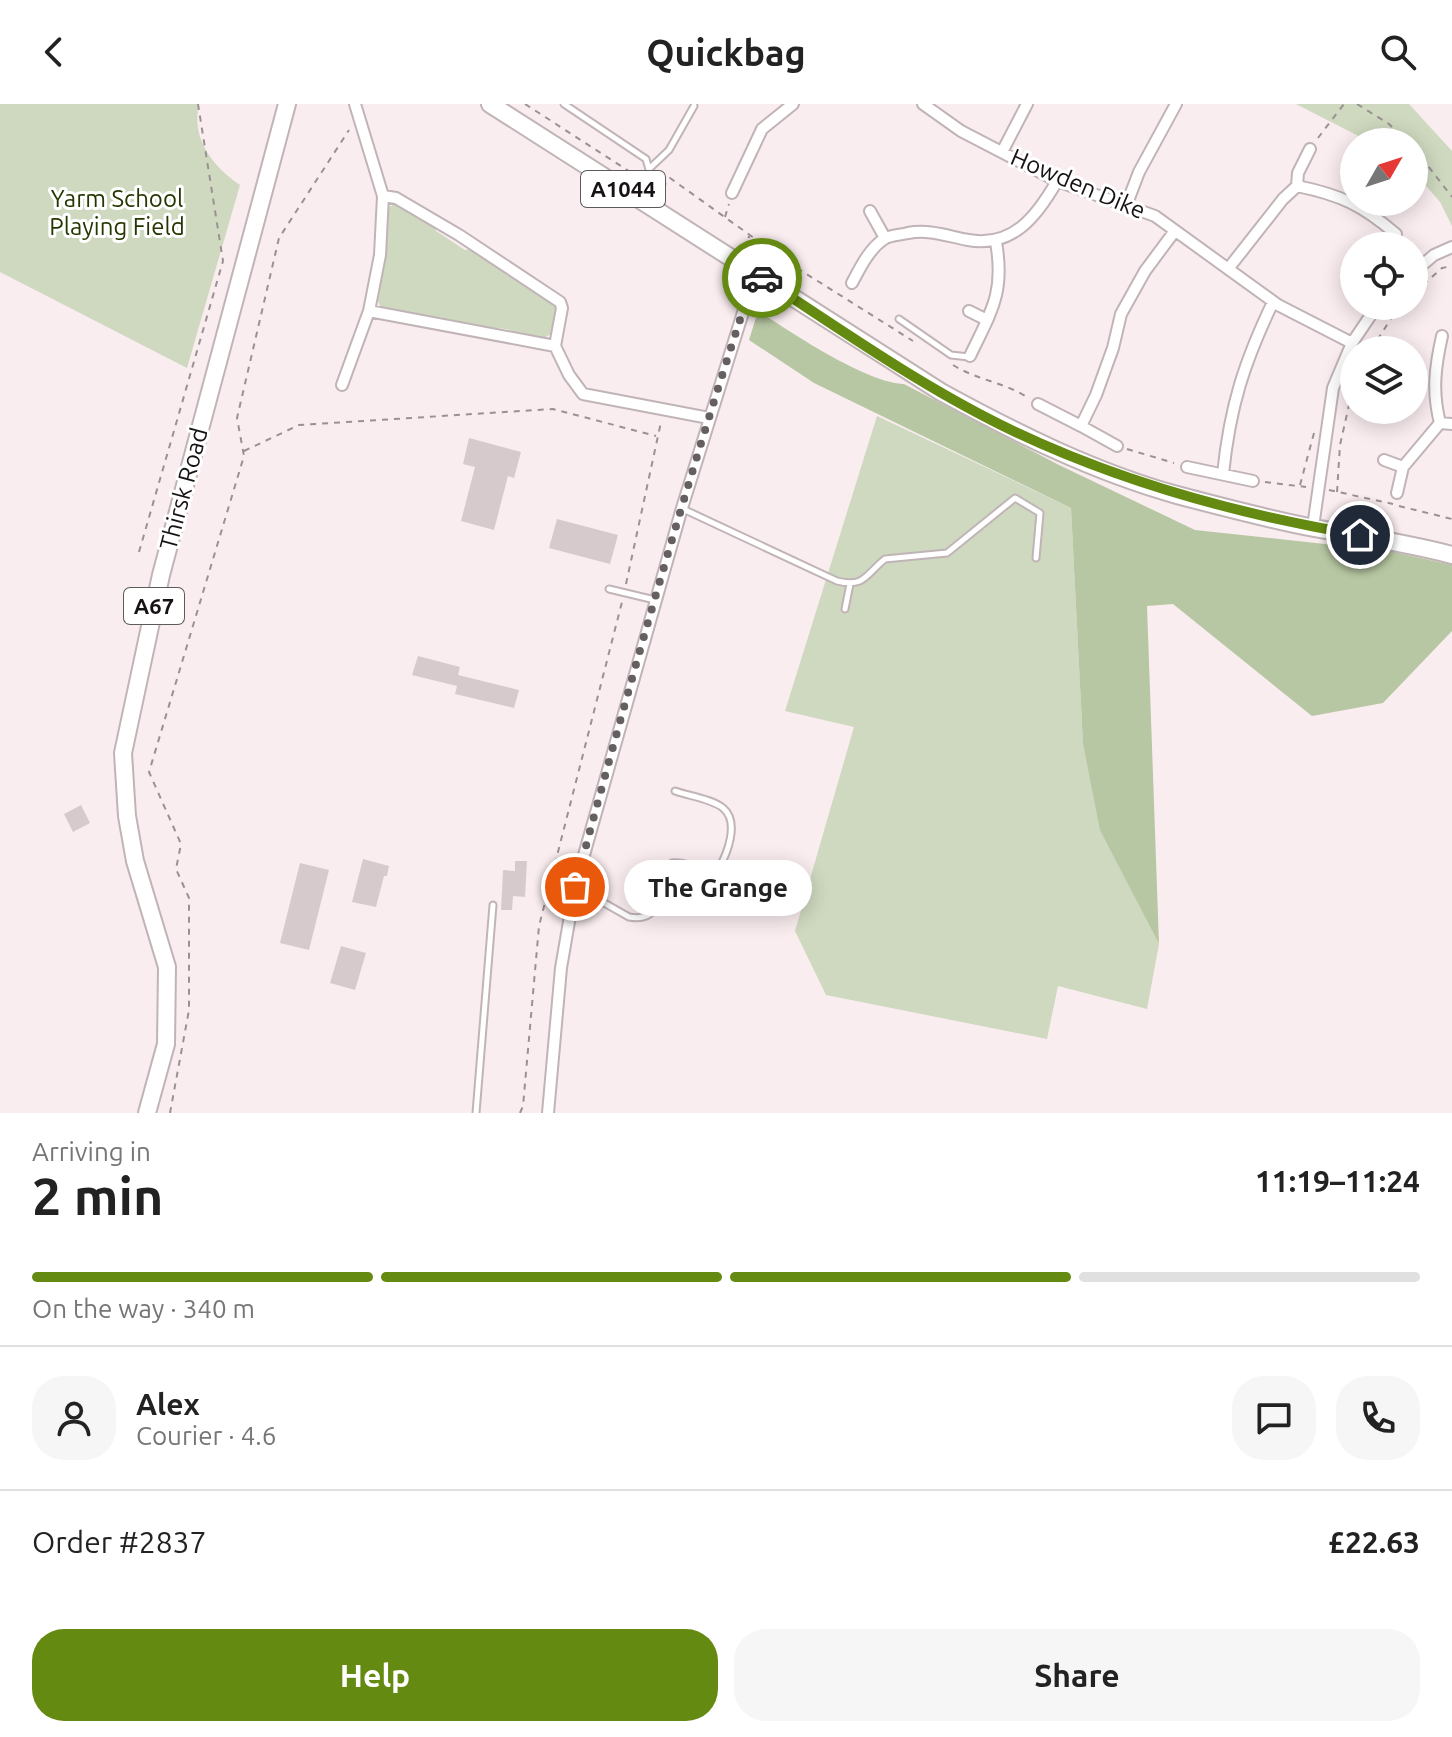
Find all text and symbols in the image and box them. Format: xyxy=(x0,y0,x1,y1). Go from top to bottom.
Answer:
icon: back xyxy=(32,30,76,74)
icon: search xyxy=(1376,30,1420,74)
text: Quickbag xyxy=(646,32,806,73)
north arrow xyxy=(1340,128,1428,216)
map controls xyxy=(1340,128,1428,424)
street label: Howden Dike xyxy=(1007,143,1150,224)
road number: A1044 xyxy=(581,171,665,207)
park label: Yarm School Playing Field xyxy=(49,185,185,240)
button: locate xyxy=(1340,232,1428,320)
courier xyxy=(722,238,802,318)
icon: car xyxy=(740,256,784,300)
button: layers xyxy=(1340,336,1428,424)
street label: Thirsk Road xyxy=(154,425,213,553)
pin xyxy=(1326,501,1394,569)
icon: home xyxy=(1338,513,1382,557)
road number: A67 xyxy=(124,588,184,624)
pin xyxy=(541,853,609,921)
callout: The Grange xyxy=(623,859,811,915)
icon: bag xyxy=(553,865,597,909)
text: The Grange xyxy=(648,873,788,902)
text: Arriving in xyxy=(32,1137,151,1166)
text: 11:19–11:24 xyxy=(1255,1164,1420,1198)
text: 2 min xyxy=(32,1167,163,1225)
text: On the way · 340 m xyxy=(32,1294,255,1323)
button: person xyxy=(32,1376,116,1460)
button: chat xyxy=(1232,1376,1316,1460)
button: phone xyxy=(1336,1376,1420,1460)
text: Alex xyxy=(136,1387,200,1421)
text: Courier · 4.6 xyxy=(136,1421,276,1450)
text: Order #2837 xyxy=(32,1525,206,1559)
text: £22.63 xyxy=(1328,1525,1420,1559)
button: Help xyxy=(32,1629,718,1721)
button: Share xyxy=(734,1629,1420,1721)

